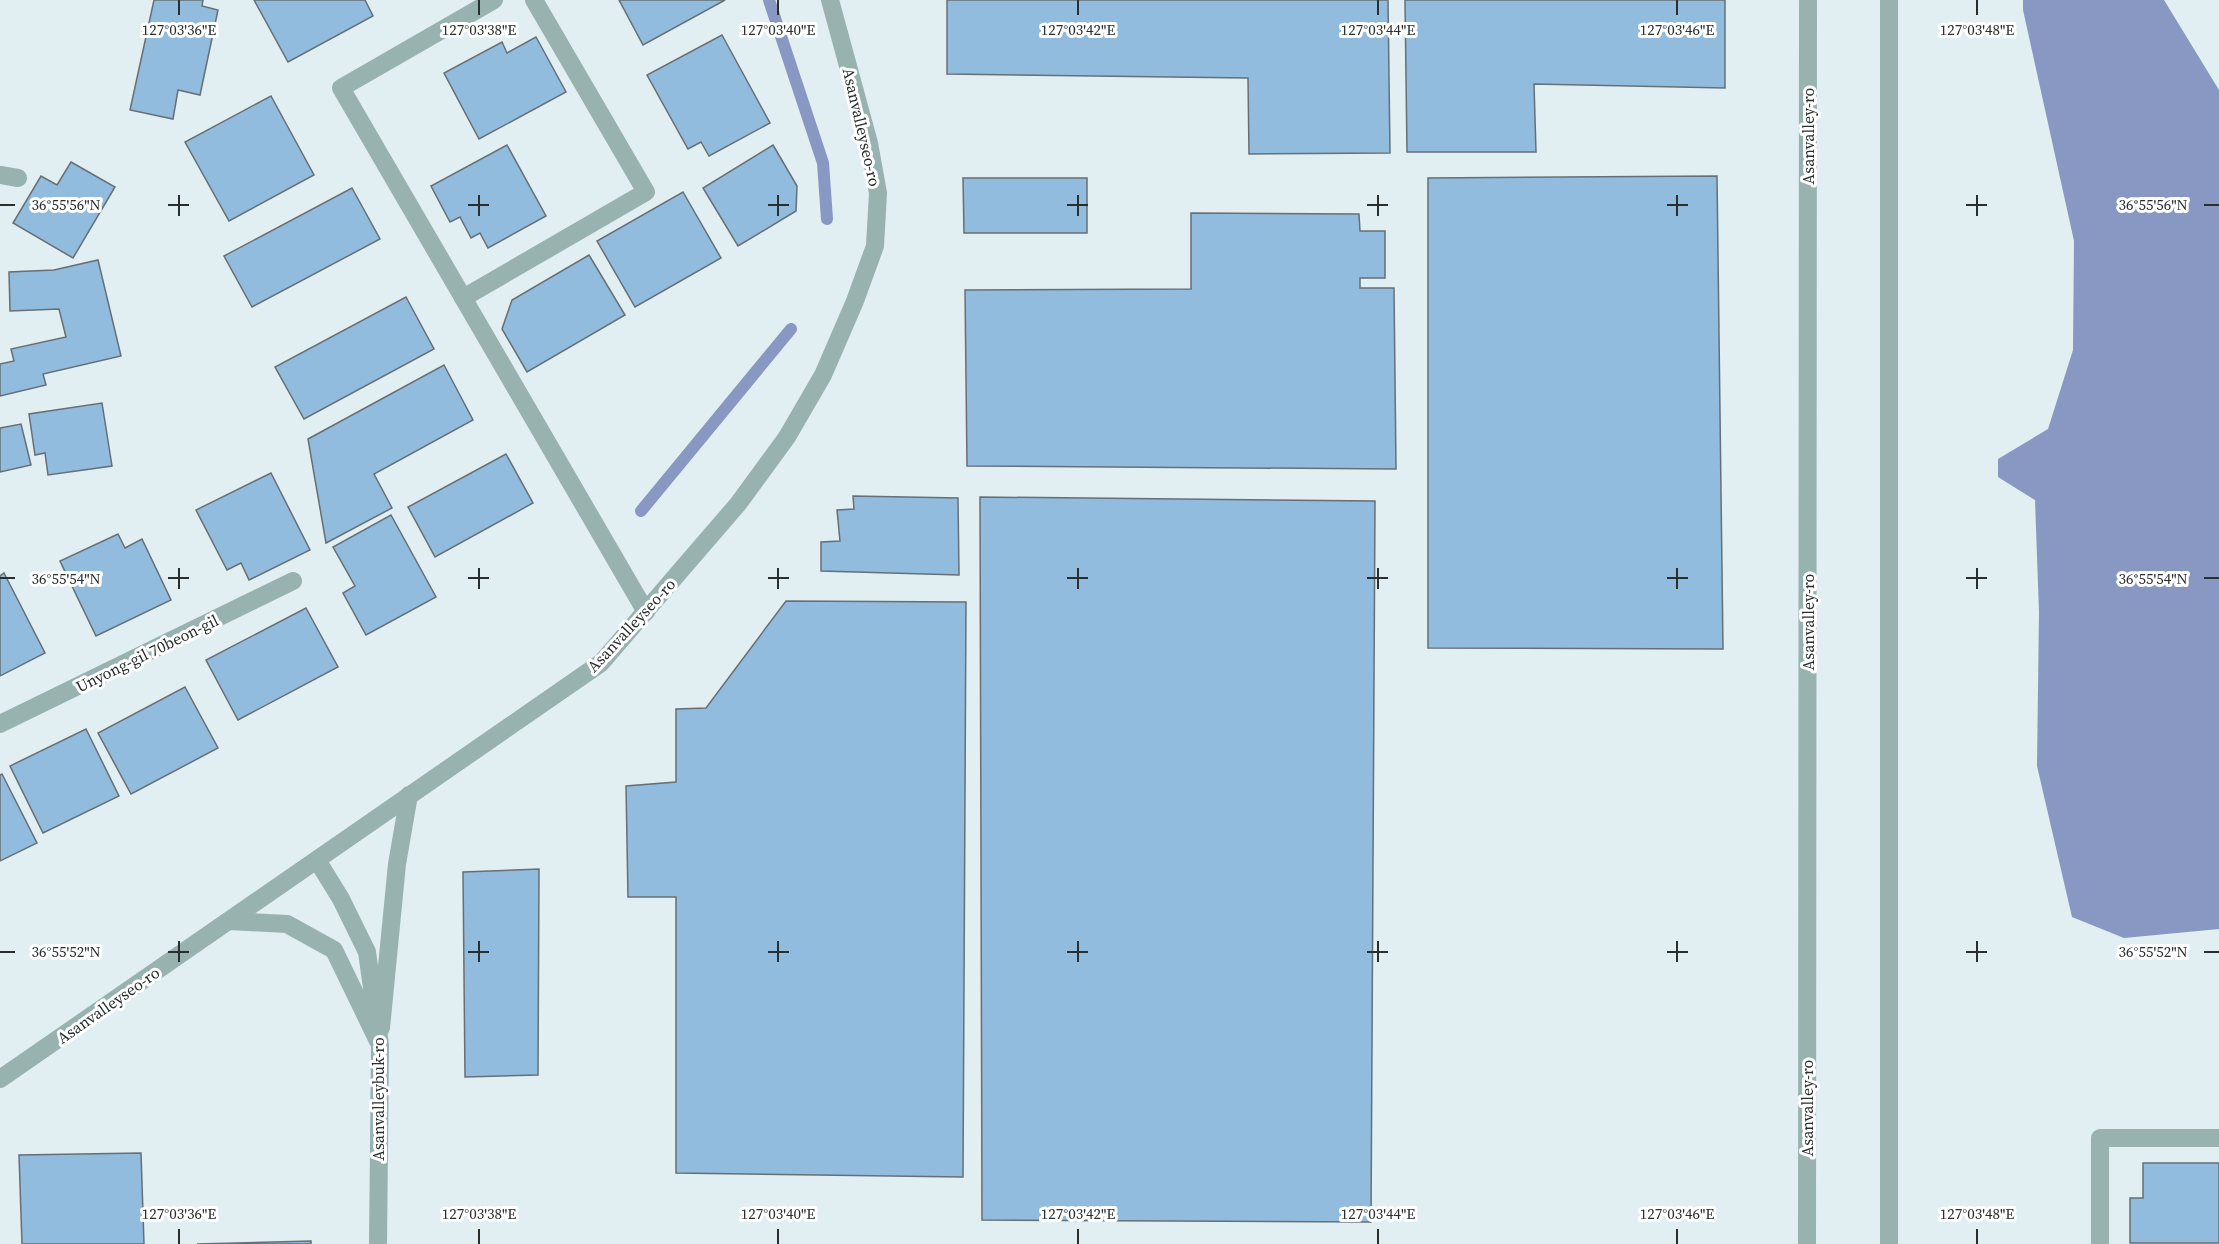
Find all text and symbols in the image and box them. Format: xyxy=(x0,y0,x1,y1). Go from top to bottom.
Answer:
text: 127°03'36"E xyxy=(142,19,216,40)
text: 127°03'38"E xyxy=(442,19,516,40)
text: 127°03'40"E xyxy=(741,19,815,40)
text: 127°03'42"E xyxy=(1041,19,1115,40)
text: 127°03'44"E xyxy=(1341,19,1415,40)
text: 127°03'46"E xyxy=(1640,19,1714,40)
text: 127°03'48"E xyxy=(1940,19,2014,40)
street label: Asanvalleyseo-ro xyxy=(838,66,886,189)
street label: Asanvalley-ro xyxy=(1797,87,1819,184)
text: 36°55'56"N xyxy=(31,194,101,215)
text: 36°55'56"N xyxy=(2118,194,2188,215)
text: 36°55'54"N xyxy=(31,568,101,589)
text: 36°55'54"N xyxy=(2118,568,2188,589)
street label: Asanvalleyseo-ro xyxy=(582,573,680,677)
street label: Asanvalley-ro xyxy=(1797,573,1819,670)
street label: Unyong-gil 70beon-gil xyxy=(72,609,222,697)
text: 36°55'52"N xyxy=(31,941,101,962)
text: 36°55'52"N xyxy=(2118,941,2188,962)
street label: Asanvalleyseo-ro xyxy=(52,961,164,1049)
street label: Asanvalleybuk-ro xyxy=(367,1037,389,1161)
street label: Asanvalley-ro xyxy=(1796,1059,1818,1156)
text: 127°03'36"E xyxy=(142,1203,216,1224)
text: 127°03'38"E xyxy=(442,1203,516,1224)
text: 127°03'40"E xyxy=(741,1203,815,1224)
text: 127°03'42"E xyxy=(1041,1203,1115,1224)
text: 127°03'44"E xyxy=(1341,1203,1415,1224)
text: 127°03'46"E xyxy=(1640,1203,1714,1224)
text: 127°03'48"E xyxy=(1940,1203,2014,1224)

